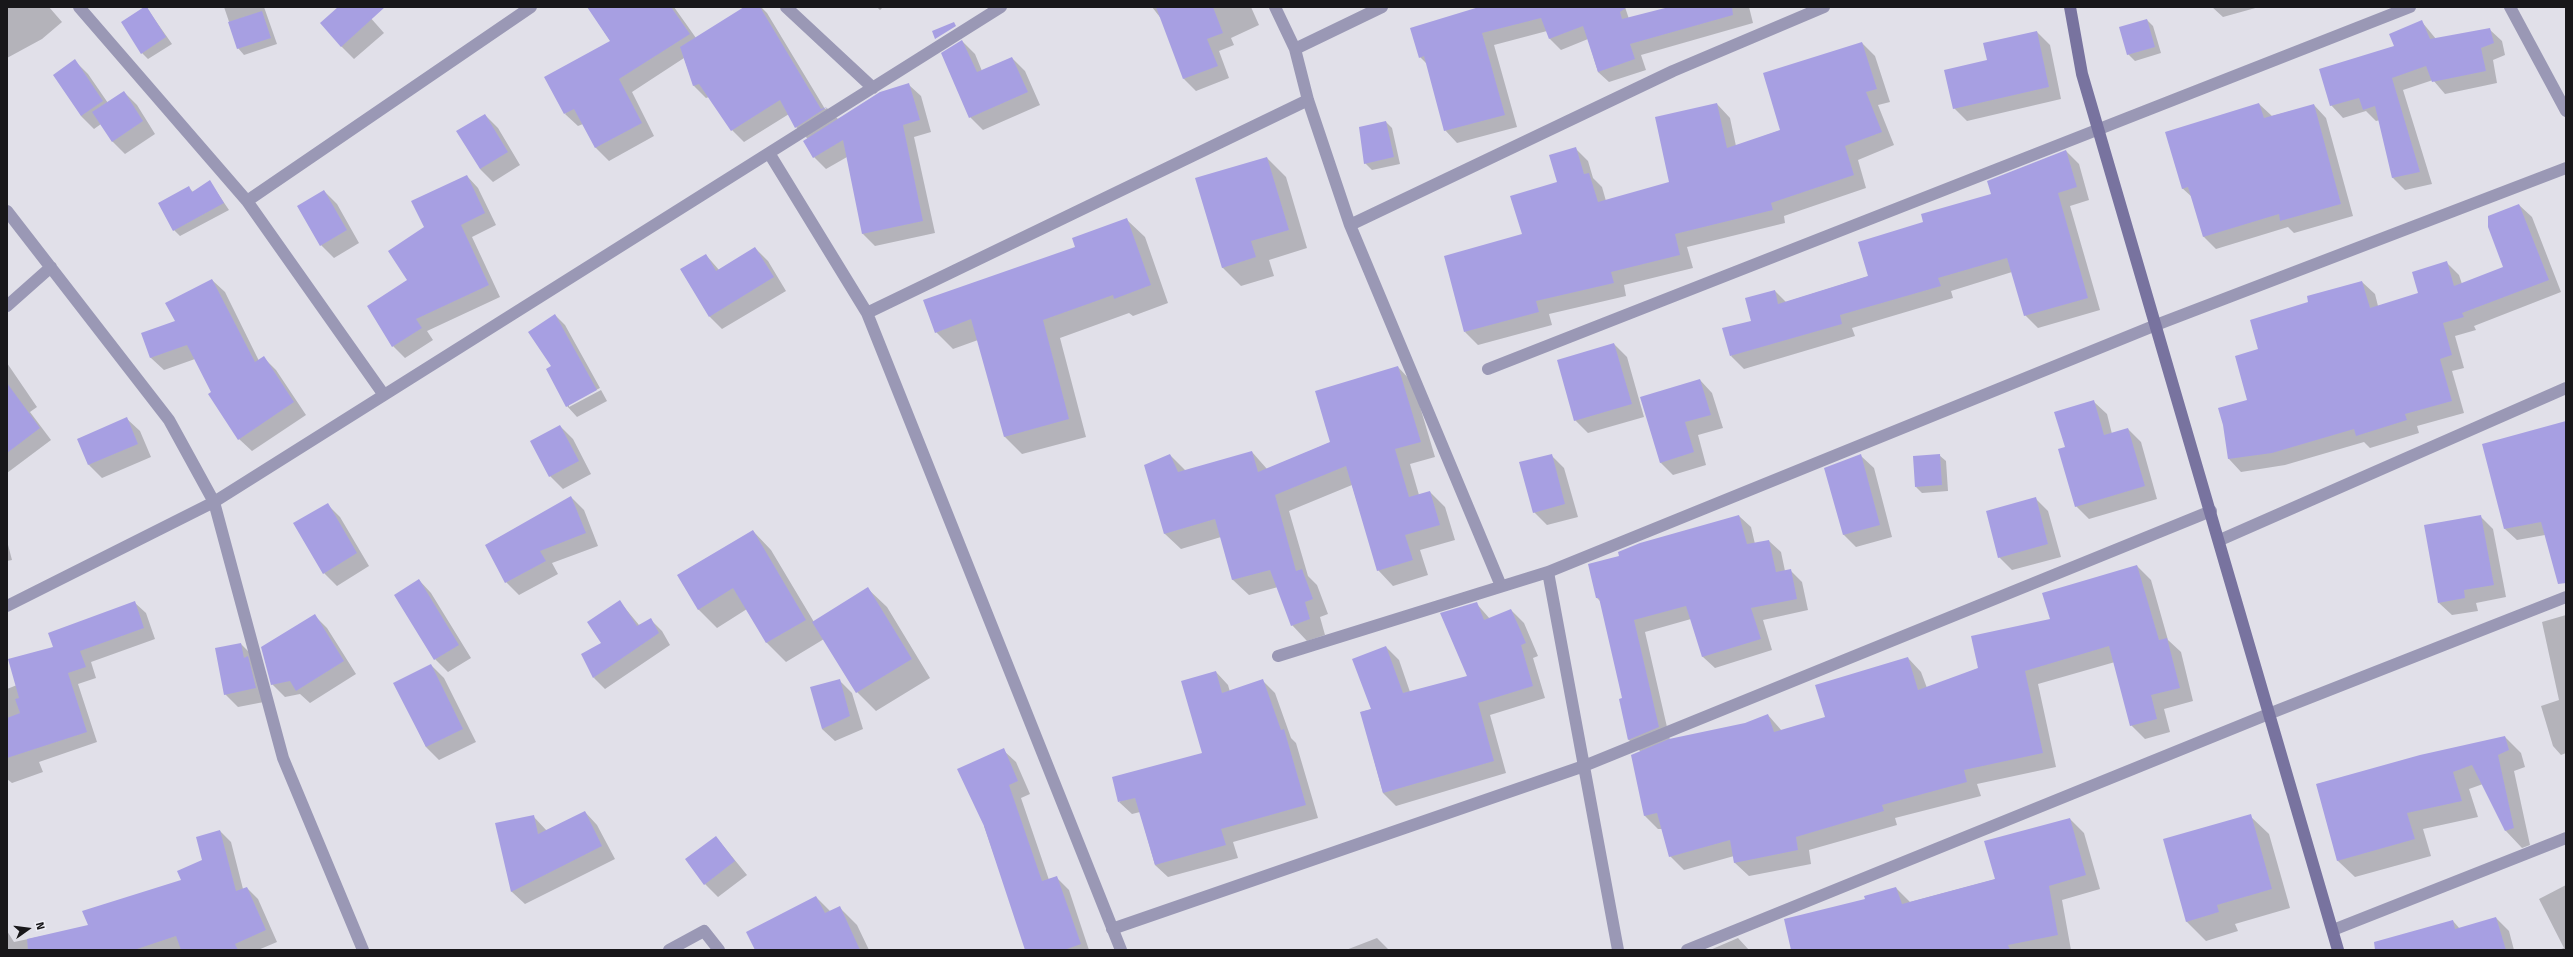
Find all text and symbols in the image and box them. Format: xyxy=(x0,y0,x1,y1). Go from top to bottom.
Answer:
north arrow xyxy=(8,909,48,949)
text: N xyxy=(33,921,47,931)

